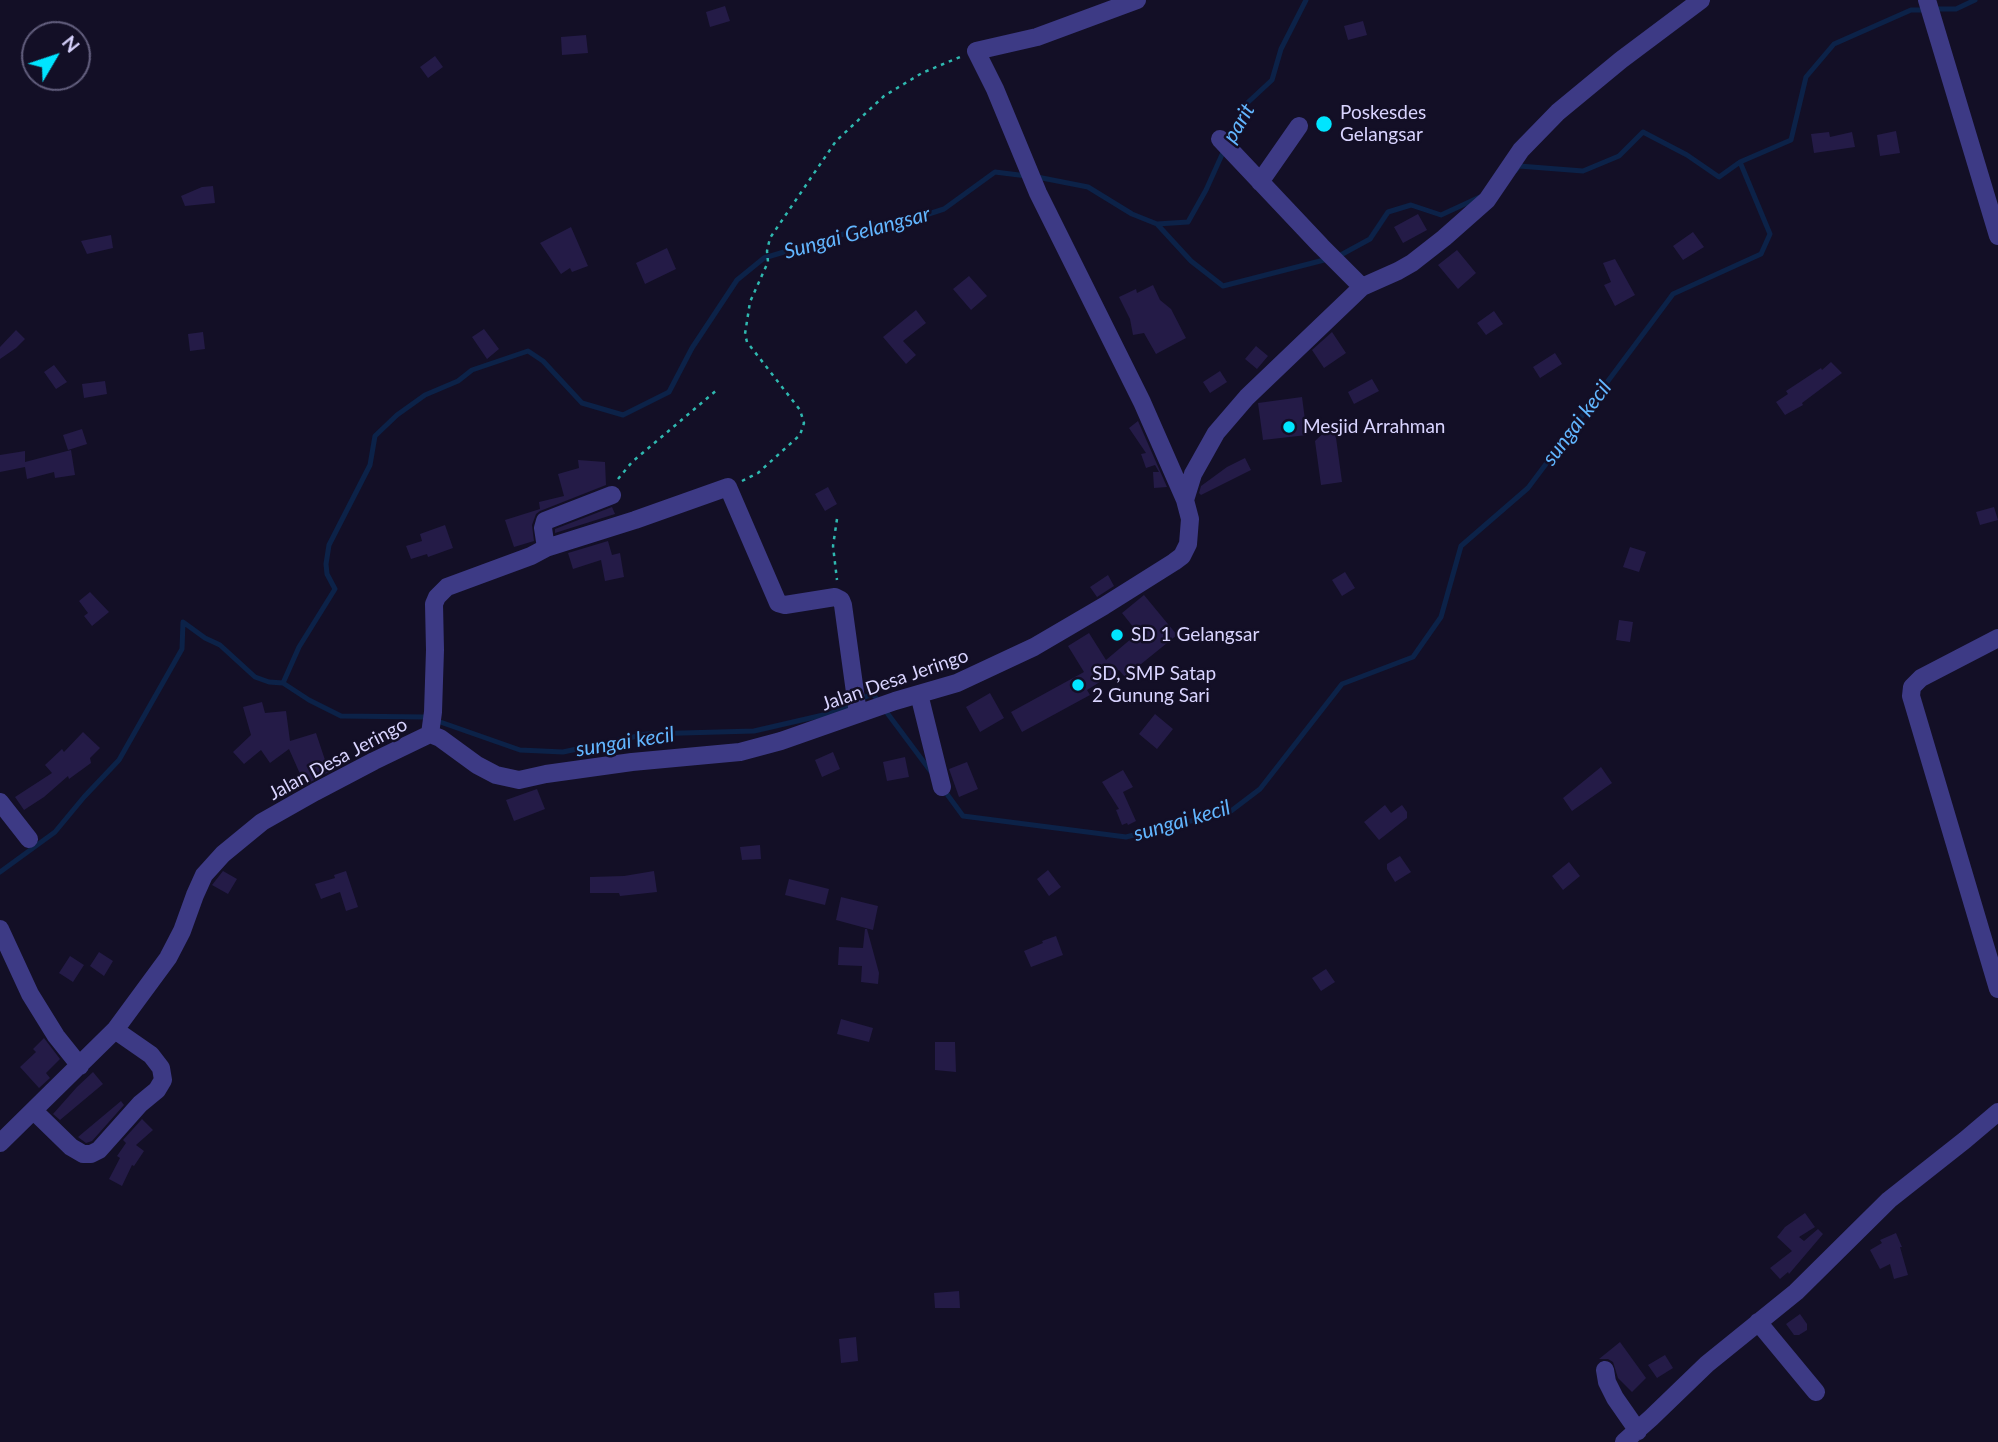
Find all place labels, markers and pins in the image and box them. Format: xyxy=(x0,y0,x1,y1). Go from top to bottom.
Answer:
place label: Poskesdes Gelangsar xyxy=(1340,102,1426,146)
marker: Poskesdes Gelangsar xyxy=(1314,114,1334,134)
place label: Mesjid Arrahman xyxy=(1303,416,1445,438)
marker: Mesjid Arrahman xyxy=(1281,419,1297,435)
place label: SD 1 Gelangsar xyxy=(1131,624,1259,646)
marker: SD 1 Gelangsar xyxy=(1109,627,1125,643)
place label: SD, SMP Satap 2 Gunung Sari xyxy=(1092,663,1216,707)
marker: SD, SMP Satap 2 Gunung Sari xyxy=(1070,677,1086,693)

